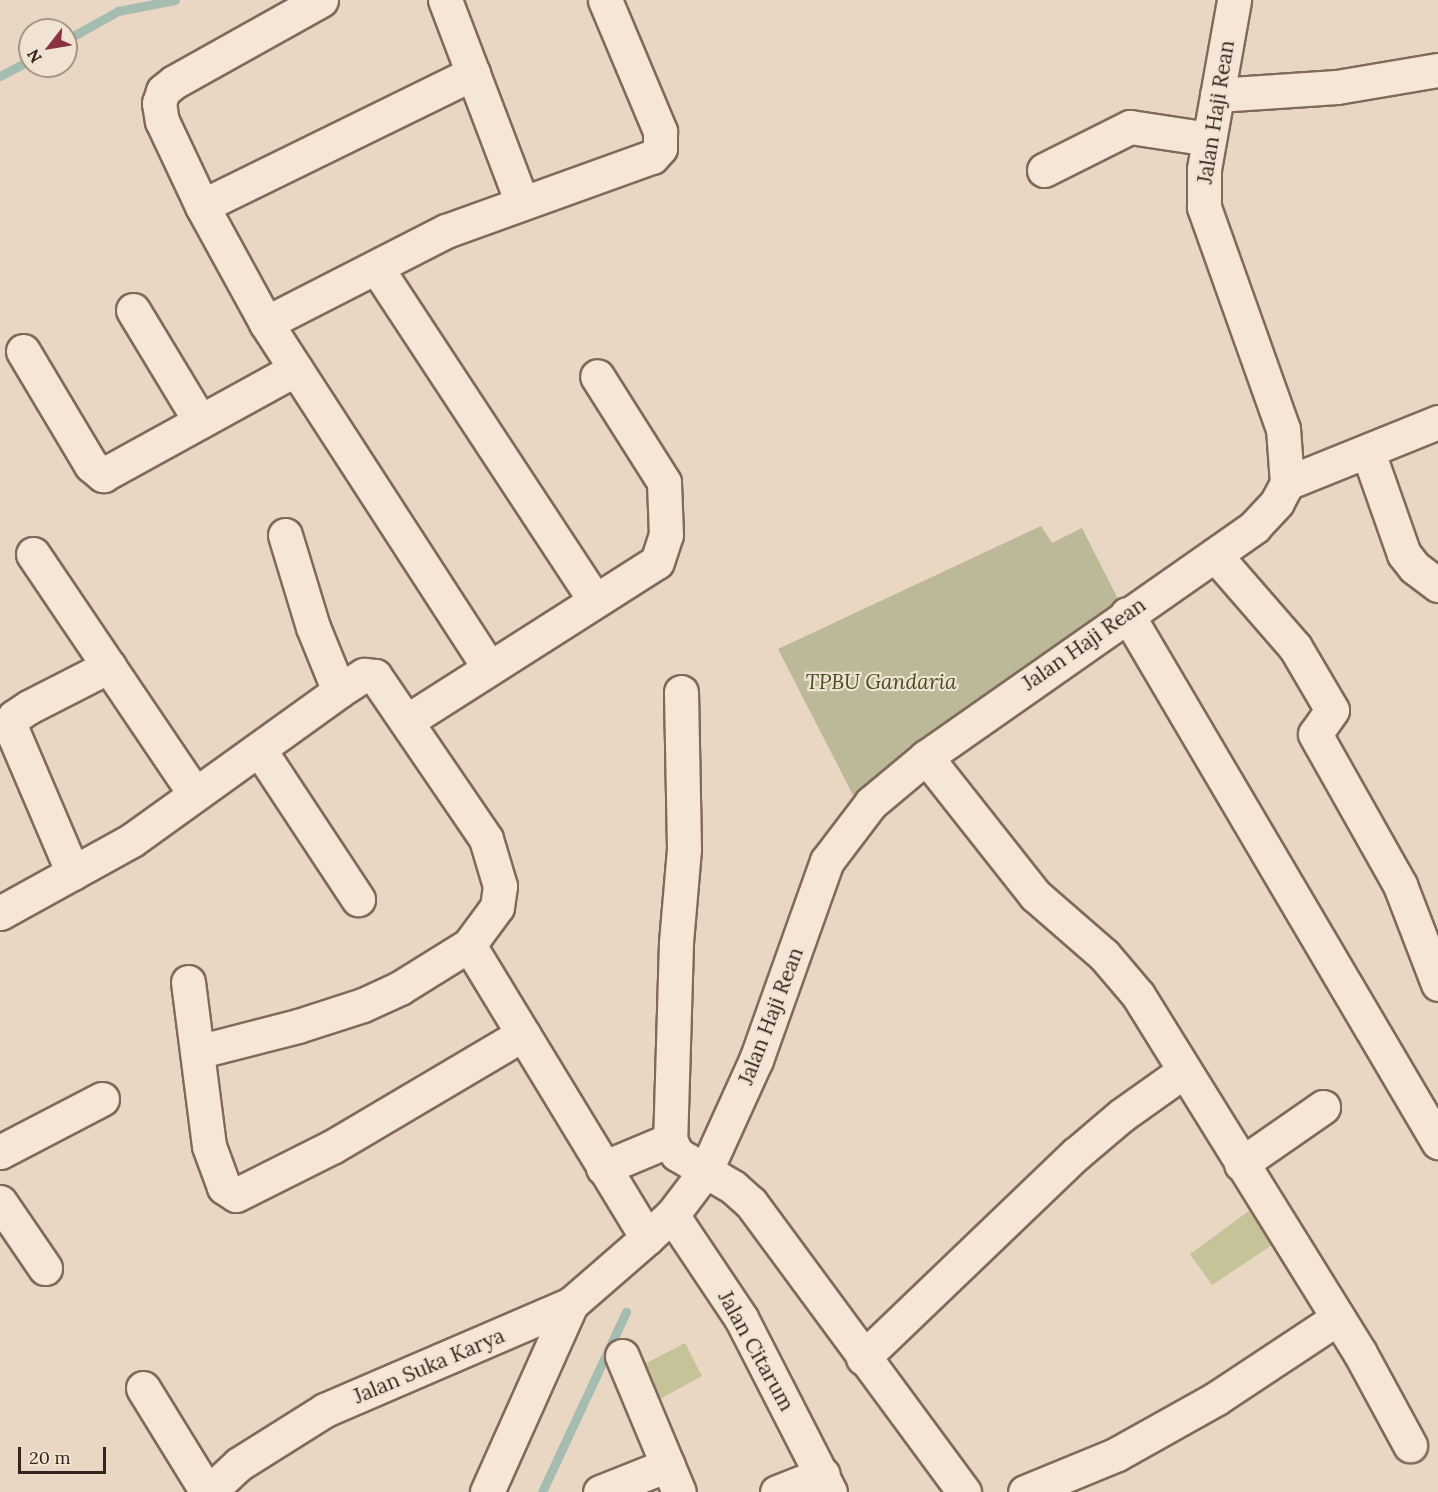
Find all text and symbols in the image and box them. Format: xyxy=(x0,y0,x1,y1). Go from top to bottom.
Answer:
north arrow xyxy=(18,18,78,78)
street label: Jalan Haji Rean xyxy=(1192,38,1240,186)
text: N xyxy=(23,46,46,67)
street label: Jalan Haji Rean xyxy=(1017,592,1151,696)
park label: TPBU Gandaria xyxy=(805,669,957,695)
street label: Jalan Haji Rean xyxy=(733,944,809,1088)
street label: Jalan Citarum xyxy=(713,1287,799,1415)
street label: Jalan Suka Karya xyxy=(350,1323,508,1409)
scale bar xyxy=(21,1435,110,1473)
text: 20 m xyxy=(29,1446,71,1469)

